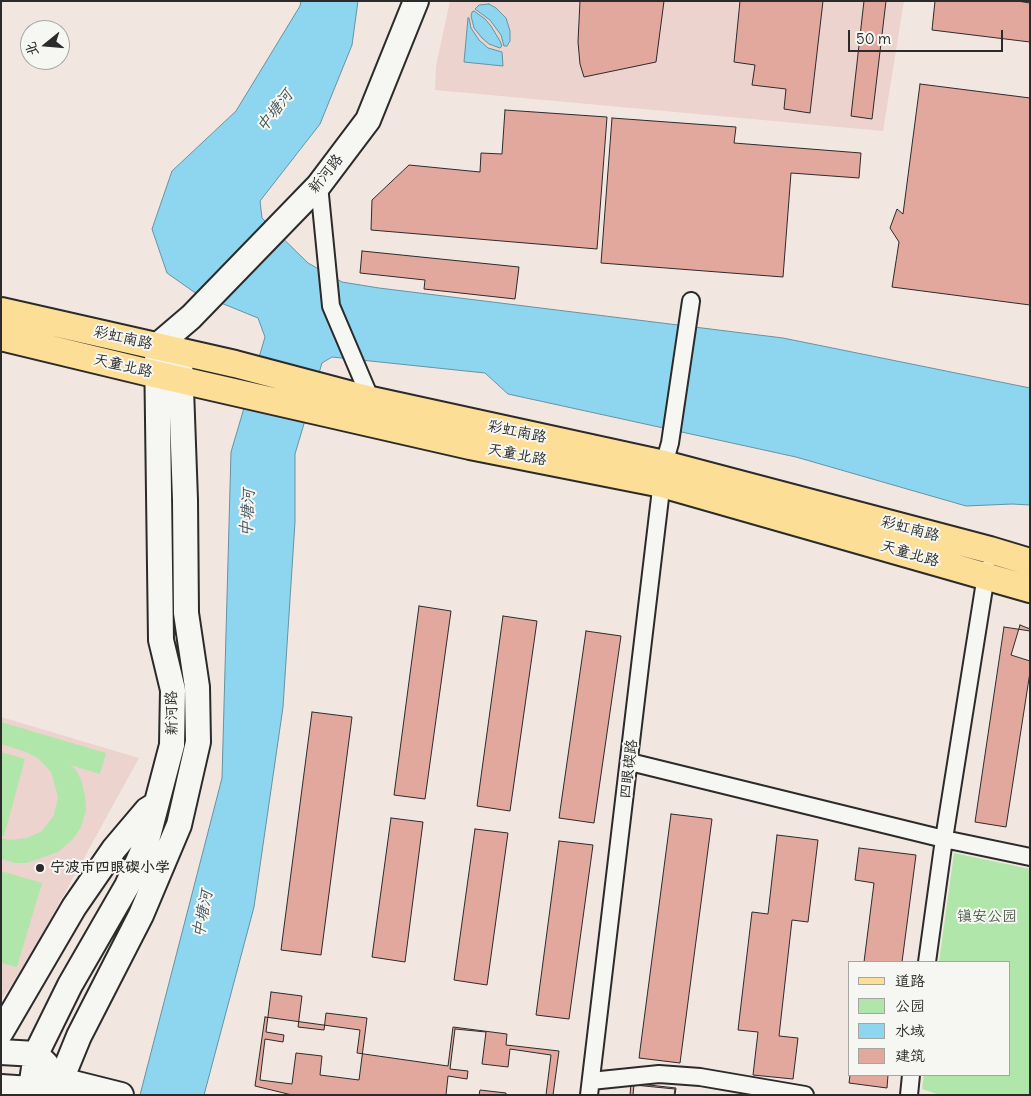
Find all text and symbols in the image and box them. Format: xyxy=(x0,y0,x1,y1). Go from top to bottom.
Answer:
north arrow xyxy=(20,20,70,70)
scale bar xyxy=(851,20,1006,52)
text: 50 m xyxy=(856,29,891,48)
text: 北 xyxy=(21,40,42,58)
water label: 中塘河 xyxy=(253,86,297,136)
street label: 新河路 xyxy=(305,151,347,197)
street label: 彩虹南路 xyxy=(92,322,154,354)
street label: 天童北路 xyxy=(92,350,154,382)
street label: 彩虹南路 xyxy=(486,417,548,447)
street label: 天童北路 xyxy=(486,440,548,470)
water label: 中塘河 xyxy=(237,489,259,537)
street label: 彩虹南路 xyxy=(879,513,941,545)
street label: 天童北路 xyxy=(879,537,941,571)
street label: 新河路 xyxy=(163,690,181,736)
street label: 四眼碶路 xyxy=(616,738,642,800)
place label: 宁波市四眼碶小学 xyxy=(50,859,170,877)
marker: 宁波市四眼碶小学 xyxy=(34,862,46,874)
water label: 中塘河 xyxy=(189,889,217,939)
park label: 镇安公园 xyxy=(957,908,1017,926)
legend xyxy=(848,961,1011,1076)
text: 道路 xyxy=(895,971,925,990)
text: 公园 xyxy=(895,996,925,1015)
text: 水域 xyxy=(895,1021,925,1040)
text: 建筑 xyxy=(895,1046,925,1065)

